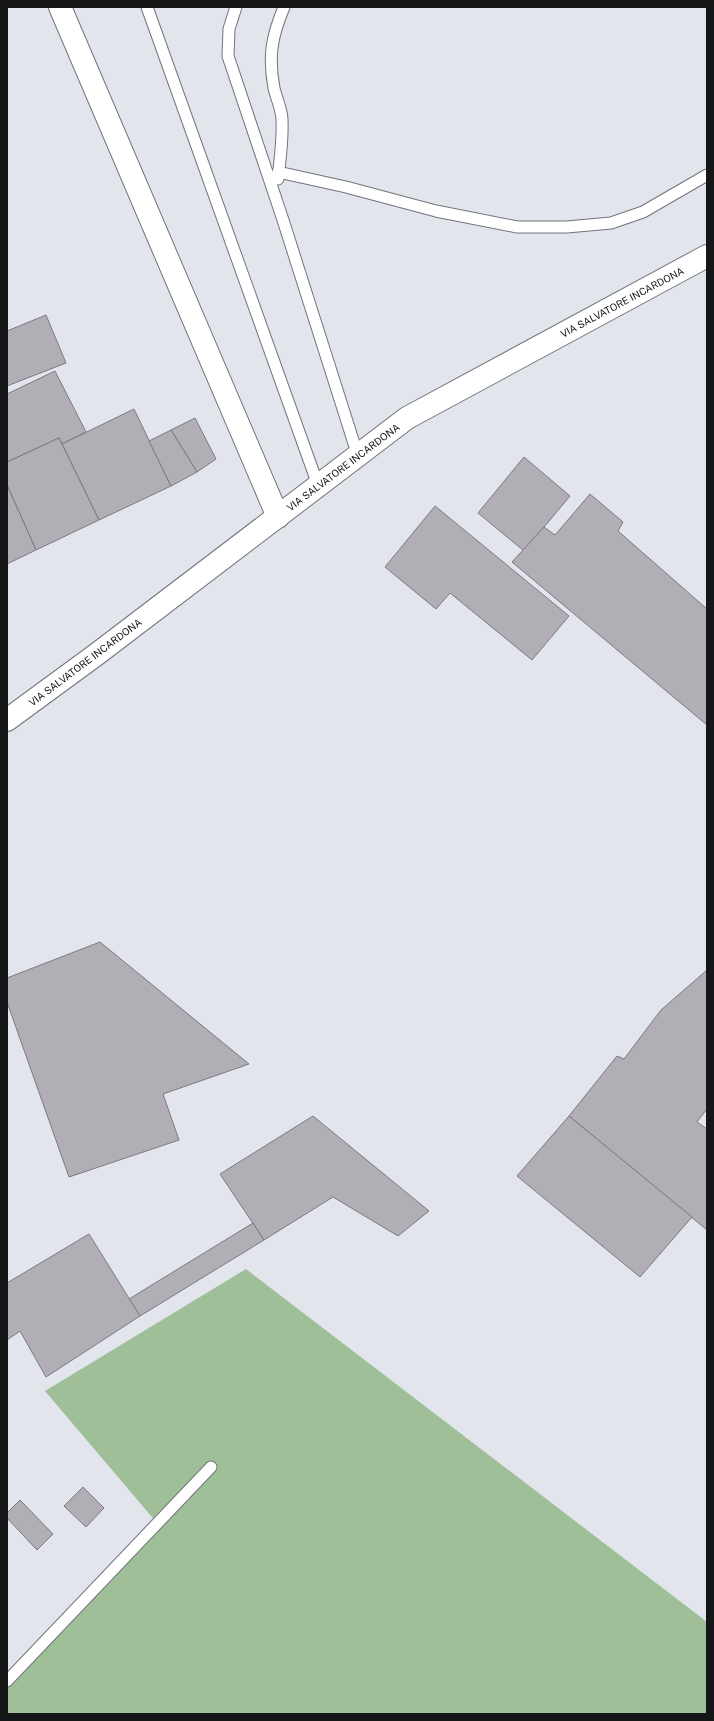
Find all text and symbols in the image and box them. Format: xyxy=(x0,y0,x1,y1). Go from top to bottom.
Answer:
street label: VIA SALVATORE INCARDONA xyxy=(558,264,686,340)
street label: VIA SALVATORE INCARDONA xyxy=(284,421,402,513)
street label: VIA SALVATORE INCARDONA xyxy=(26,616,144,708)

